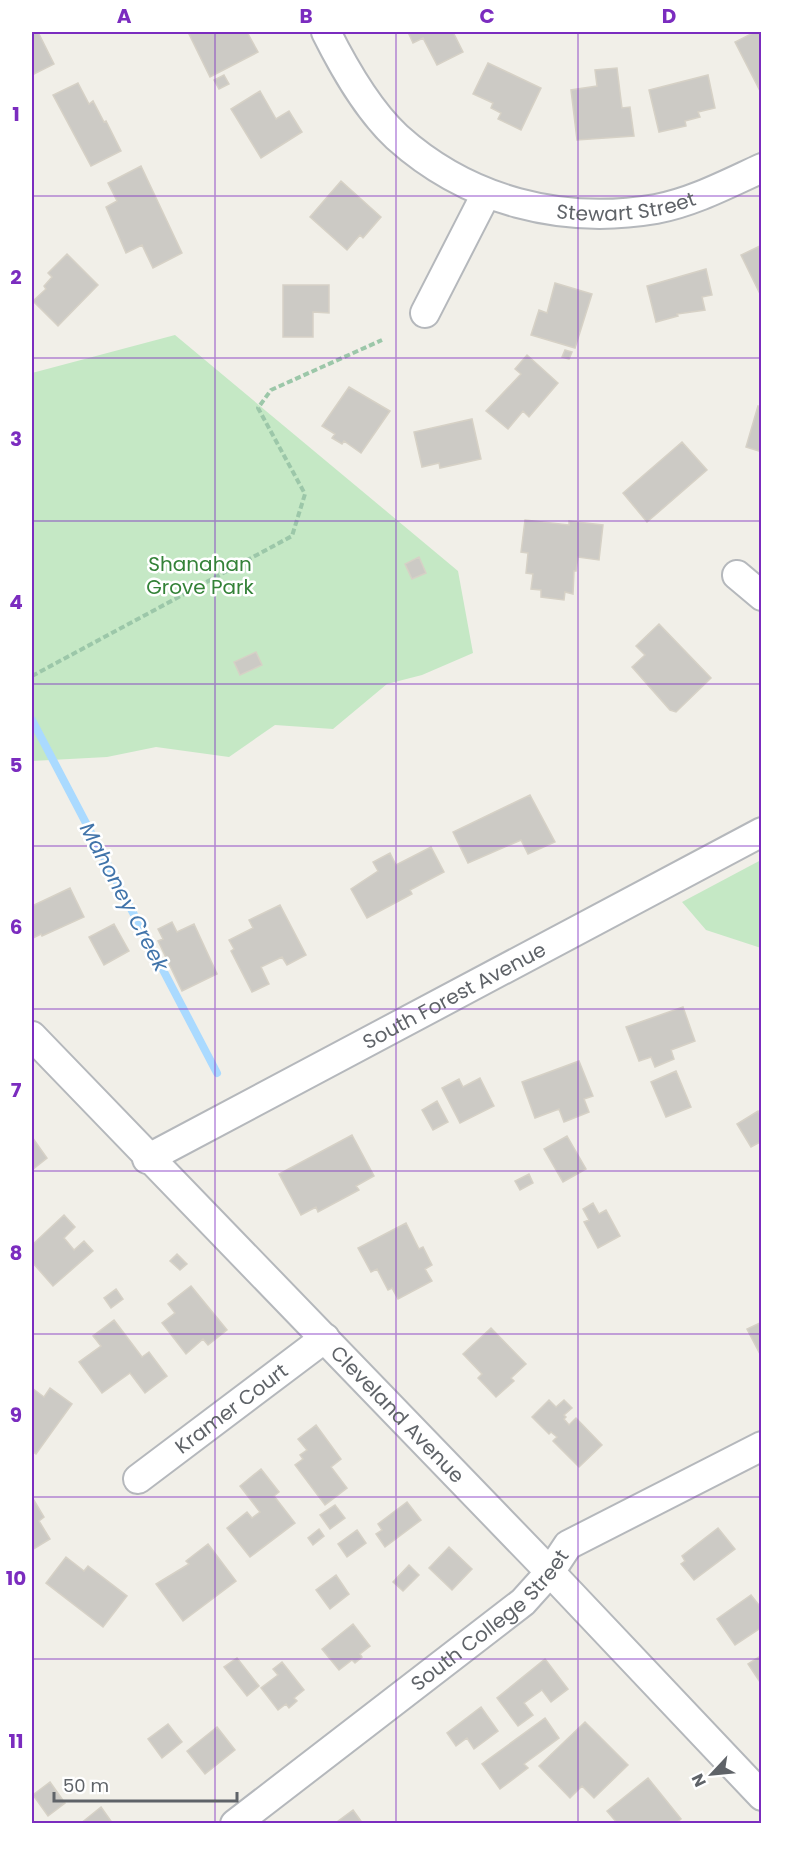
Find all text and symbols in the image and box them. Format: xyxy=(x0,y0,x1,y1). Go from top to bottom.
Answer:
text: A xyxy=(117,2,132,30)
text: B xyxy=(299,2,313,30)
text: C xyxy=(479,2,495,30)
text: D xyxy=(662,2,676,30)
text: 1 xyxy=(12,100,20,128)
street label: Stewart Street xyxy=(555,185,699,228)
text: 2 xyxy=(10,263,22,291)
text: 3 xyxy=(10,425,22,453)
park label: Shanahan Grove Park xyxy=(146,550,255,601)
text: 4 xyxy=(9,588,23,616)
text: 5 xyxy=(10,751,23,779)
water label: Mahoney Creek xyxy=(73,817,176,977)
text: 6 xyxy=(10,913,22,941)
street label: South Forest Avenue xyxy=(358,935,551,1056)
text: 7 xyxy=(11,1076,22,1104)
text: 8 xyxy=(10,1239,22,1267)
street label: Cleveland Avenue xyxy=(324,1339,471,1489)
street label: Kramer Court xyxy=(169,1357,294,1460)
text: 9 xyxy=(10,1401,22,1429)
street label: South College Street xyxy=(405,1544,575,1697)
text: 10 xyxy=(6,1564,26,1592)
text: 11 xyxy=(8,1727,24,1755)
north arrow xyxy=(682,1744,742,1804)
scale bar xyxy=(54,1765,237,1803)
text: N xyxy=(686,1770,712,1791)
text: 50 m xyxy=(63,1773,109,1798)

